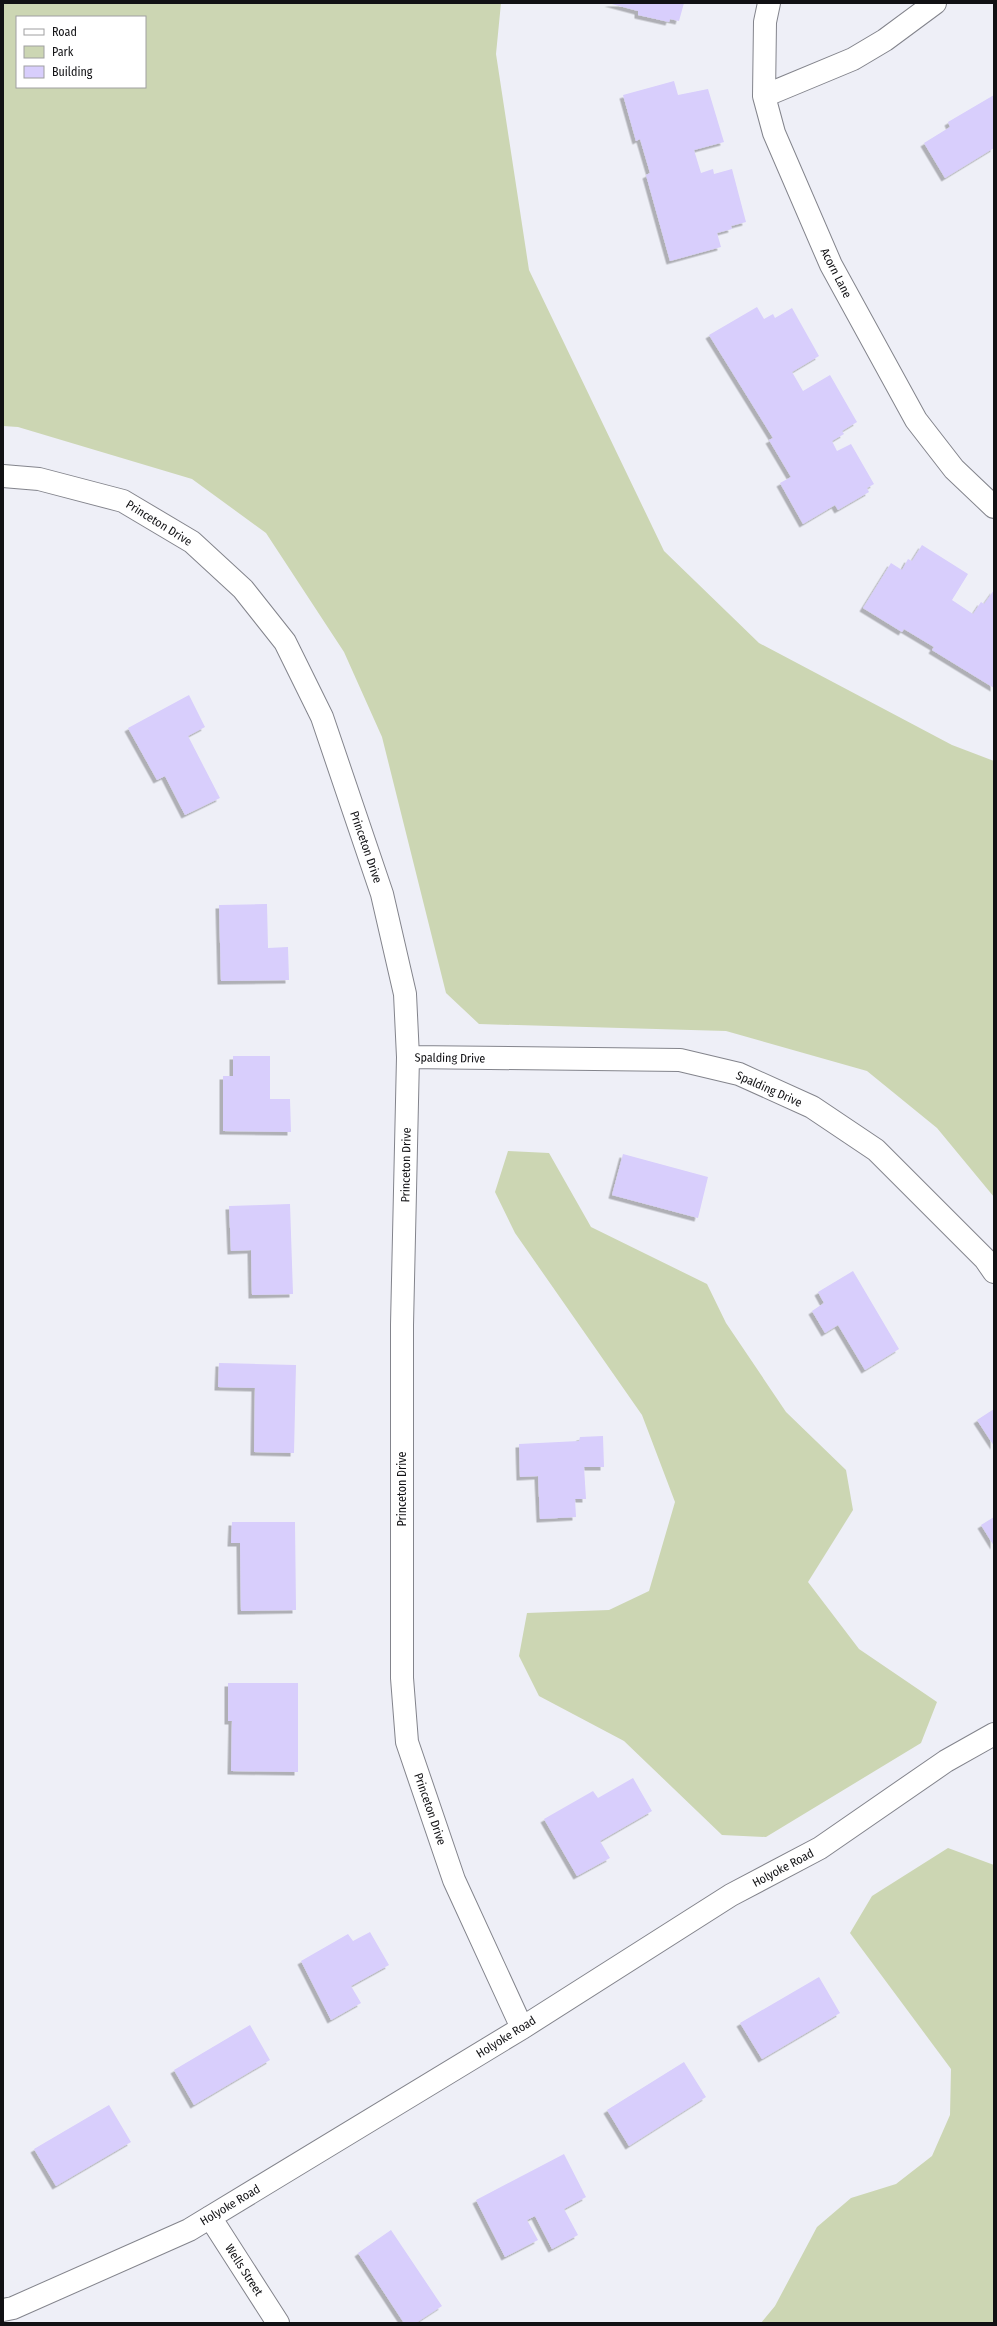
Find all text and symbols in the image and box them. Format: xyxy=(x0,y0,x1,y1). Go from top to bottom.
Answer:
legend xyxy=(16,16,146,88)
text: Road xyxy=(52,25,77,39)
text: Park xyxy=(52,45,74,59)
text: Building xyxy=(52,65,93,79)
street label: Acorn Lane xyxy=(817,246,855,300)
street label: Princeton Drive xyxy=(123,497,195,549)
street label: Princeton Drive xyxy=(347,809,385,885)
street label: Spalding Drive xyxy=(415,1050,486,1066)
street label: Spalding Drive xyxy=(734,1068,804,1110)
street label: Princeton Drive xyxy=(398,1127,414,1203)
street label: Princeton Drive xyxy=(395,1451,409,1527)
street label: Princeton Drive xyxy=(411,1771,449,1847)
street label: Holyoke Road xyxy=(750,1846,816,1890)
street label: Holyoke Road xyxy=(474,2013,538,2061)
street label: Holyoke Road xyxy=(198,2182,262,2228)
street label: Wells Street xyxy=(222,2242,266,2298)

